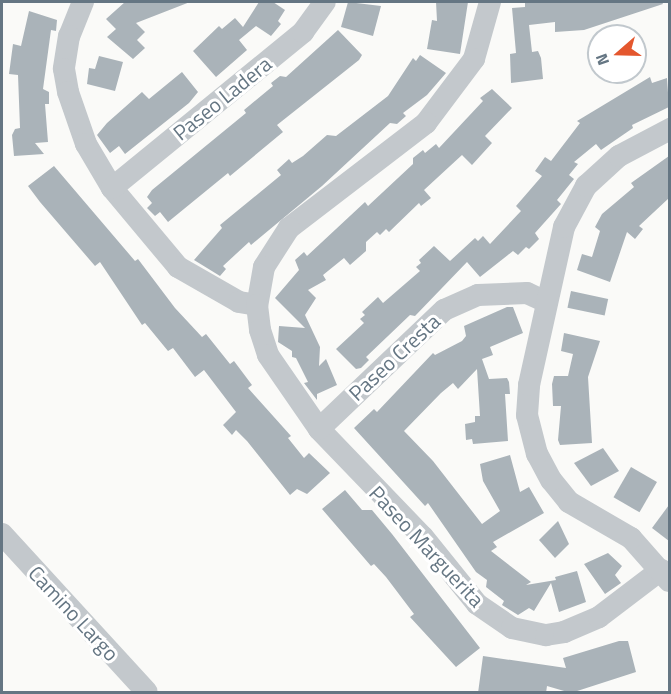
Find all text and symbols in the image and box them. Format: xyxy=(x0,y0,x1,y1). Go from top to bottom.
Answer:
north arrow xyxy=(587,24,647,84)
text: N xyxy=(589,50,615,69)
street label: Paseo Ladera xyxy=(168,51,276,145)
street label: Paseo Cresta xyxy=(343,308,445,406)
street label: Paseo Marguerita xyxy=(364,480,490,612)
street label: Camino Largo xyxy=(24,560,124,666)

